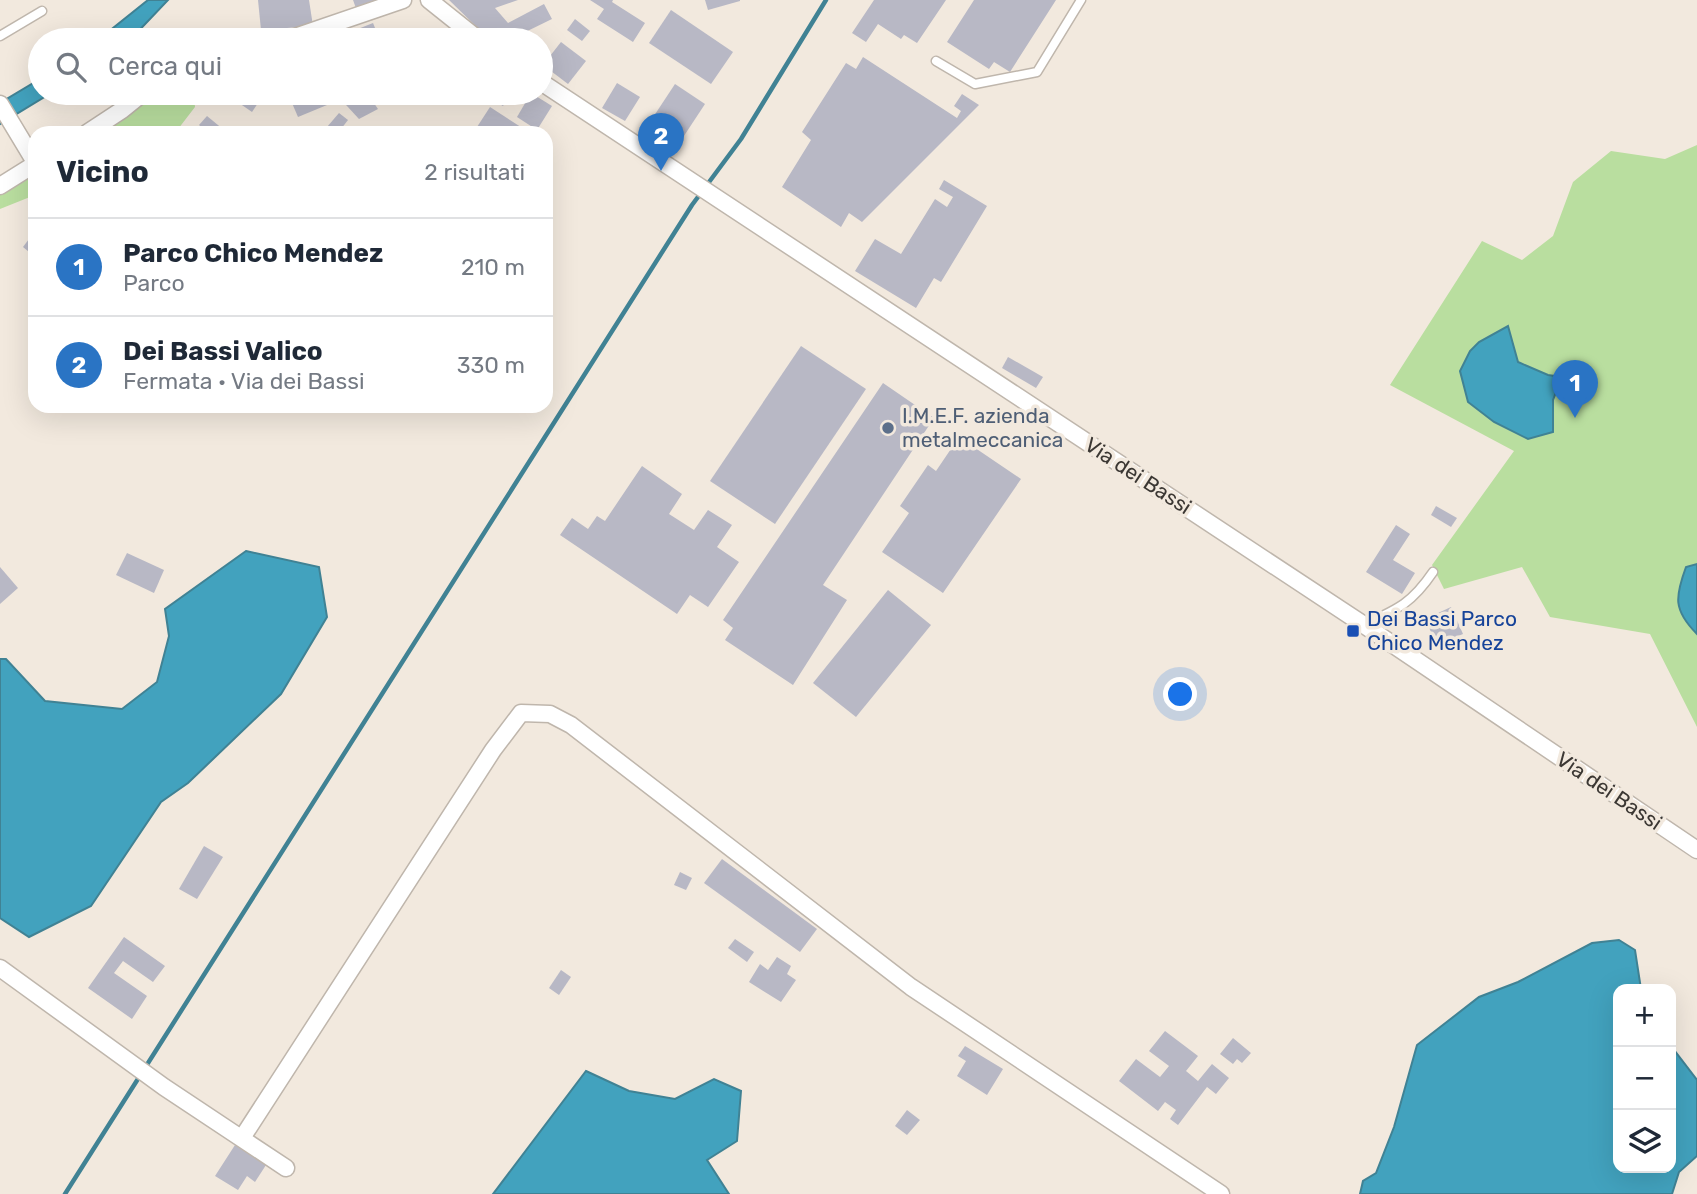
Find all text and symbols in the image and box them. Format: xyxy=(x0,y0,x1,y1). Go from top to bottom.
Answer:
search box xyxy=(28,28,553,105)
icon: search xyxy=(52,48,90,86)
text: Cerca qui xyxy=(108,51,222,82)
pin: 2 xyxy=(638,113,684,171)
text: Vicino xyxy=(56,154,149,190)
text: 2 risultati xyxy=(424,158,525,186)
text: Parco Chico Mendez xyxy=(123,238,383,269)
text: 1 xyxy=(73,253,85,281)
text: 210 m xyxy=(461,253,525,281)
text: Parco xyxy=(123,269,185,297)
text: Dei Bassi Valico xyxy=(123,336,323,367)
text: 2 xyxy=(72,351,86,379)
text: 330 m xyxy=(457,351,525,379)
pin: 1 xyxy=(1552,360,1598,418)
text: Fermata · Via dei Bassi xyxy=(123,367,365,395)
place label: I.M.E.F. azienda metalmeccanica xyxy=(902,403,1063,452)
marker: I.M.E.F. azienda metalmeccanica xyxy=(880,420,896,436)
street label: Via dei Bassi xyxy=(1080,432,1196,519)
place label: Dei Bassi Parco Chico Mendez xyxy=(1367,606,1517,655)
marker: Dei Bassi Parco Chico Mendez xyxy=(1345,623,1361,639)
your location xyxy=(1163,677,1197,711)
street label: Via dei Bassi xyxy=(1552,746,1667,835)
map controls xyxy=(1613,984,1676,1173)
button: + xyxy=(1613,984,1676,1047)
button: − xyxy=(1613,1047,1676,1110)
button: layers xyxy=(1613,1110,1676,1173)

